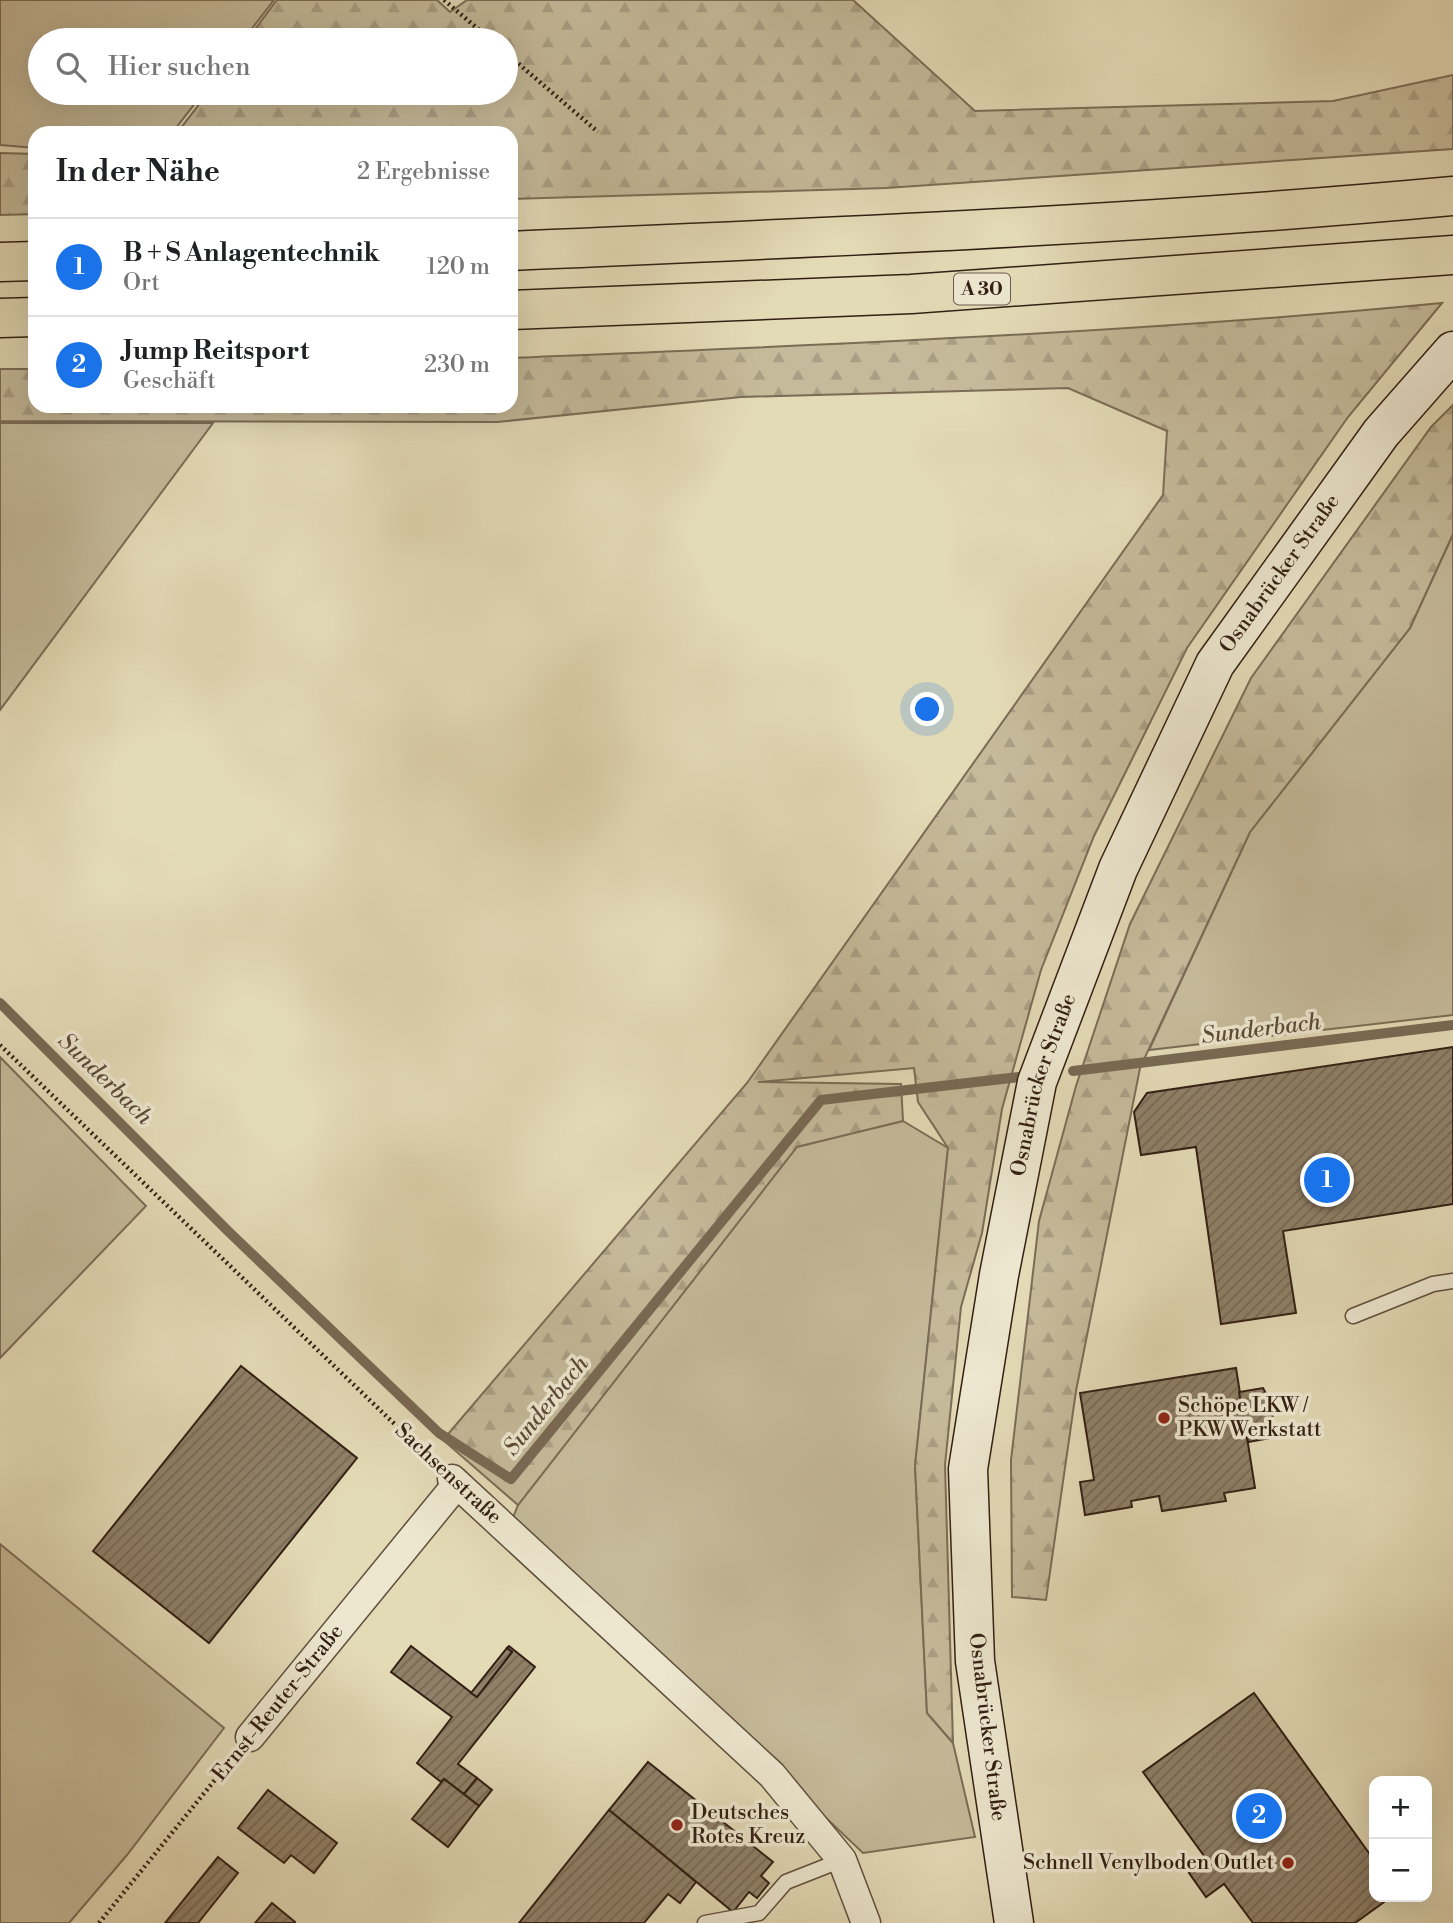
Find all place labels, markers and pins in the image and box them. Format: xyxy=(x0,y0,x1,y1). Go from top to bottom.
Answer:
pin: 1 xyxy=(1304,1154,1350,1206)
place label: Schöpe LKW / PKW Werkstatt xyxy=(1178,1393,1322,1443)
marker: Schöpe LKW / PKW Werkstatt xyxy=(1156,1410,1172,1426)
pin: 2 xyxy=(1236,1790,1282,1842)
place label: Deutsches Rotes Kreuz xyxy=(691,1800,805,1850)
marker: Deutsches Rotes Kreuz xyxy=(669,1817,685,1833)
place label: Schnell Venylboden Outlet xyxy=(1023,1850,1275,1876)
marker: Schnell Venylboden Outlet xyxy=(1280,1855,1296,1871)

